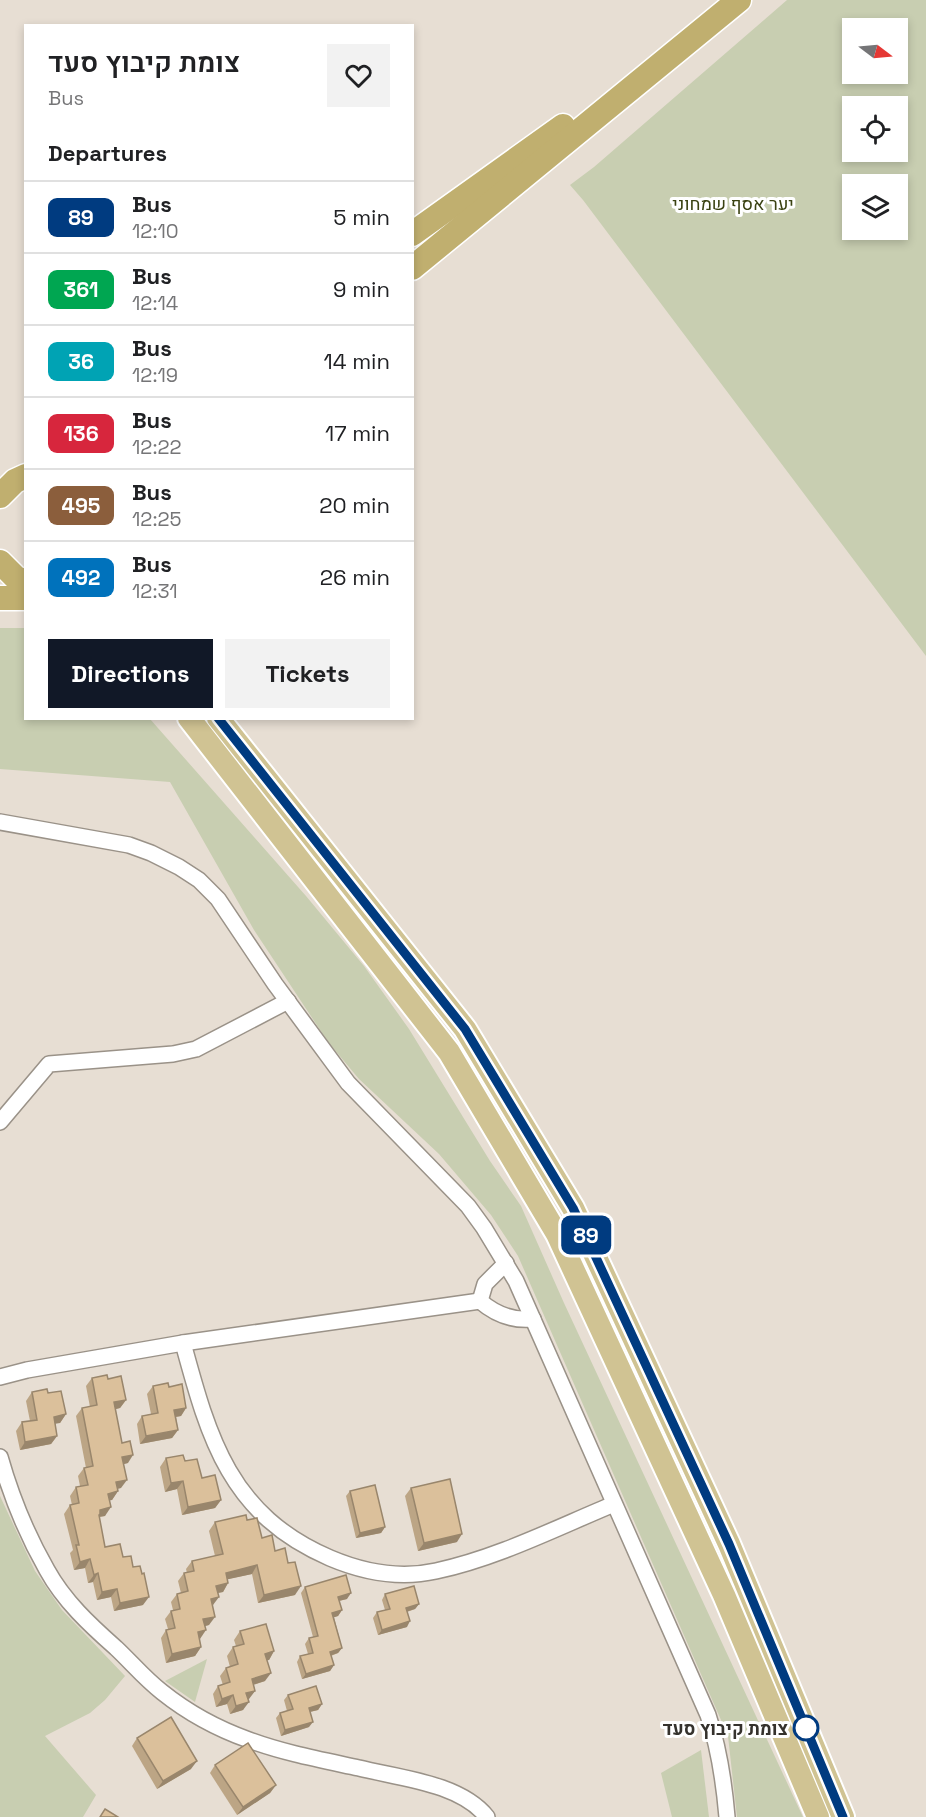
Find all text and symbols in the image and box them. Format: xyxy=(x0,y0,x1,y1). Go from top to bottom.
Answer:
north arrow xyxy=(842,18,908,84)
map controls xyxy=(842,18,908,240)
text: צומת קיבוץ סעד xyxy=(48,44,240,80)
button: heart xyxy=(327,44,390,107)
text: Bus xyxy=(48,85,84,111)
button: locate xyxy=(842,96,908,162)
text: Departures xyxy=(48,139,167,167)
button: layers xyxy=(842,174,908,240)
text: Bus xyxy=(132,190,172,218)
park label: יער אסף שמחוני xyxy=(672,192,794,215)
text: 5 min xyxy=(333,203,390,231)
text: 89 xyxy=(68,204,94,231)
text: 12:10 xyxy=(132,218,179,244)
text: Bus xyxy=(132,262,172,290)
text: 9 min xyxy=(333,275,390,303)
text: 361 xyxy=(63,276,99,303)
text: 12:14 xyxy=(132,290,178,316)
text: Bus xyxy=(132,334,172,362)
text: 14 min xyxy=(324,347,390,375)
text: 36 xyxy=(68,348,94,375)
text: 12:19 xyxy=(132,362,178,388)
text: Bus xyxy=(132,406,172,434)
text: 17 min xyxy=(325,419,390,447)
text: 136 xyxy=(63,420,99,447)
text: 12:22 xyxy=(132,434,182,460)
text: Bus xyxy=(132,478,172,506)
text: 20 min xyxy=(319,491,390,519)
text: 495 xyxy=(62,492,100,519)
text: 12:25 xyxy=(132,506,182,532)
text: Bus xyxy=(132,550,172,578)
text: 26 min xyxy=(320,563,390,591)
text: 492 xyxy=(62,564,100,591)
text: 12:31 xyxy=(132,578,178,604)
button: Directions xyxy=(48,639,213,708)
button: Tickets xyxy=(225,639,390,708)
line badge: 89 xyxy=(559,1216,613,1254)
text: 89 xyxy=(573,1222,599,1249)
marker: צומת קיבוץ סעד xyxy=(793,1715,819,1741)
place label: צומת קיבוץ סעד xyxy=(662,1717,788,1740)

